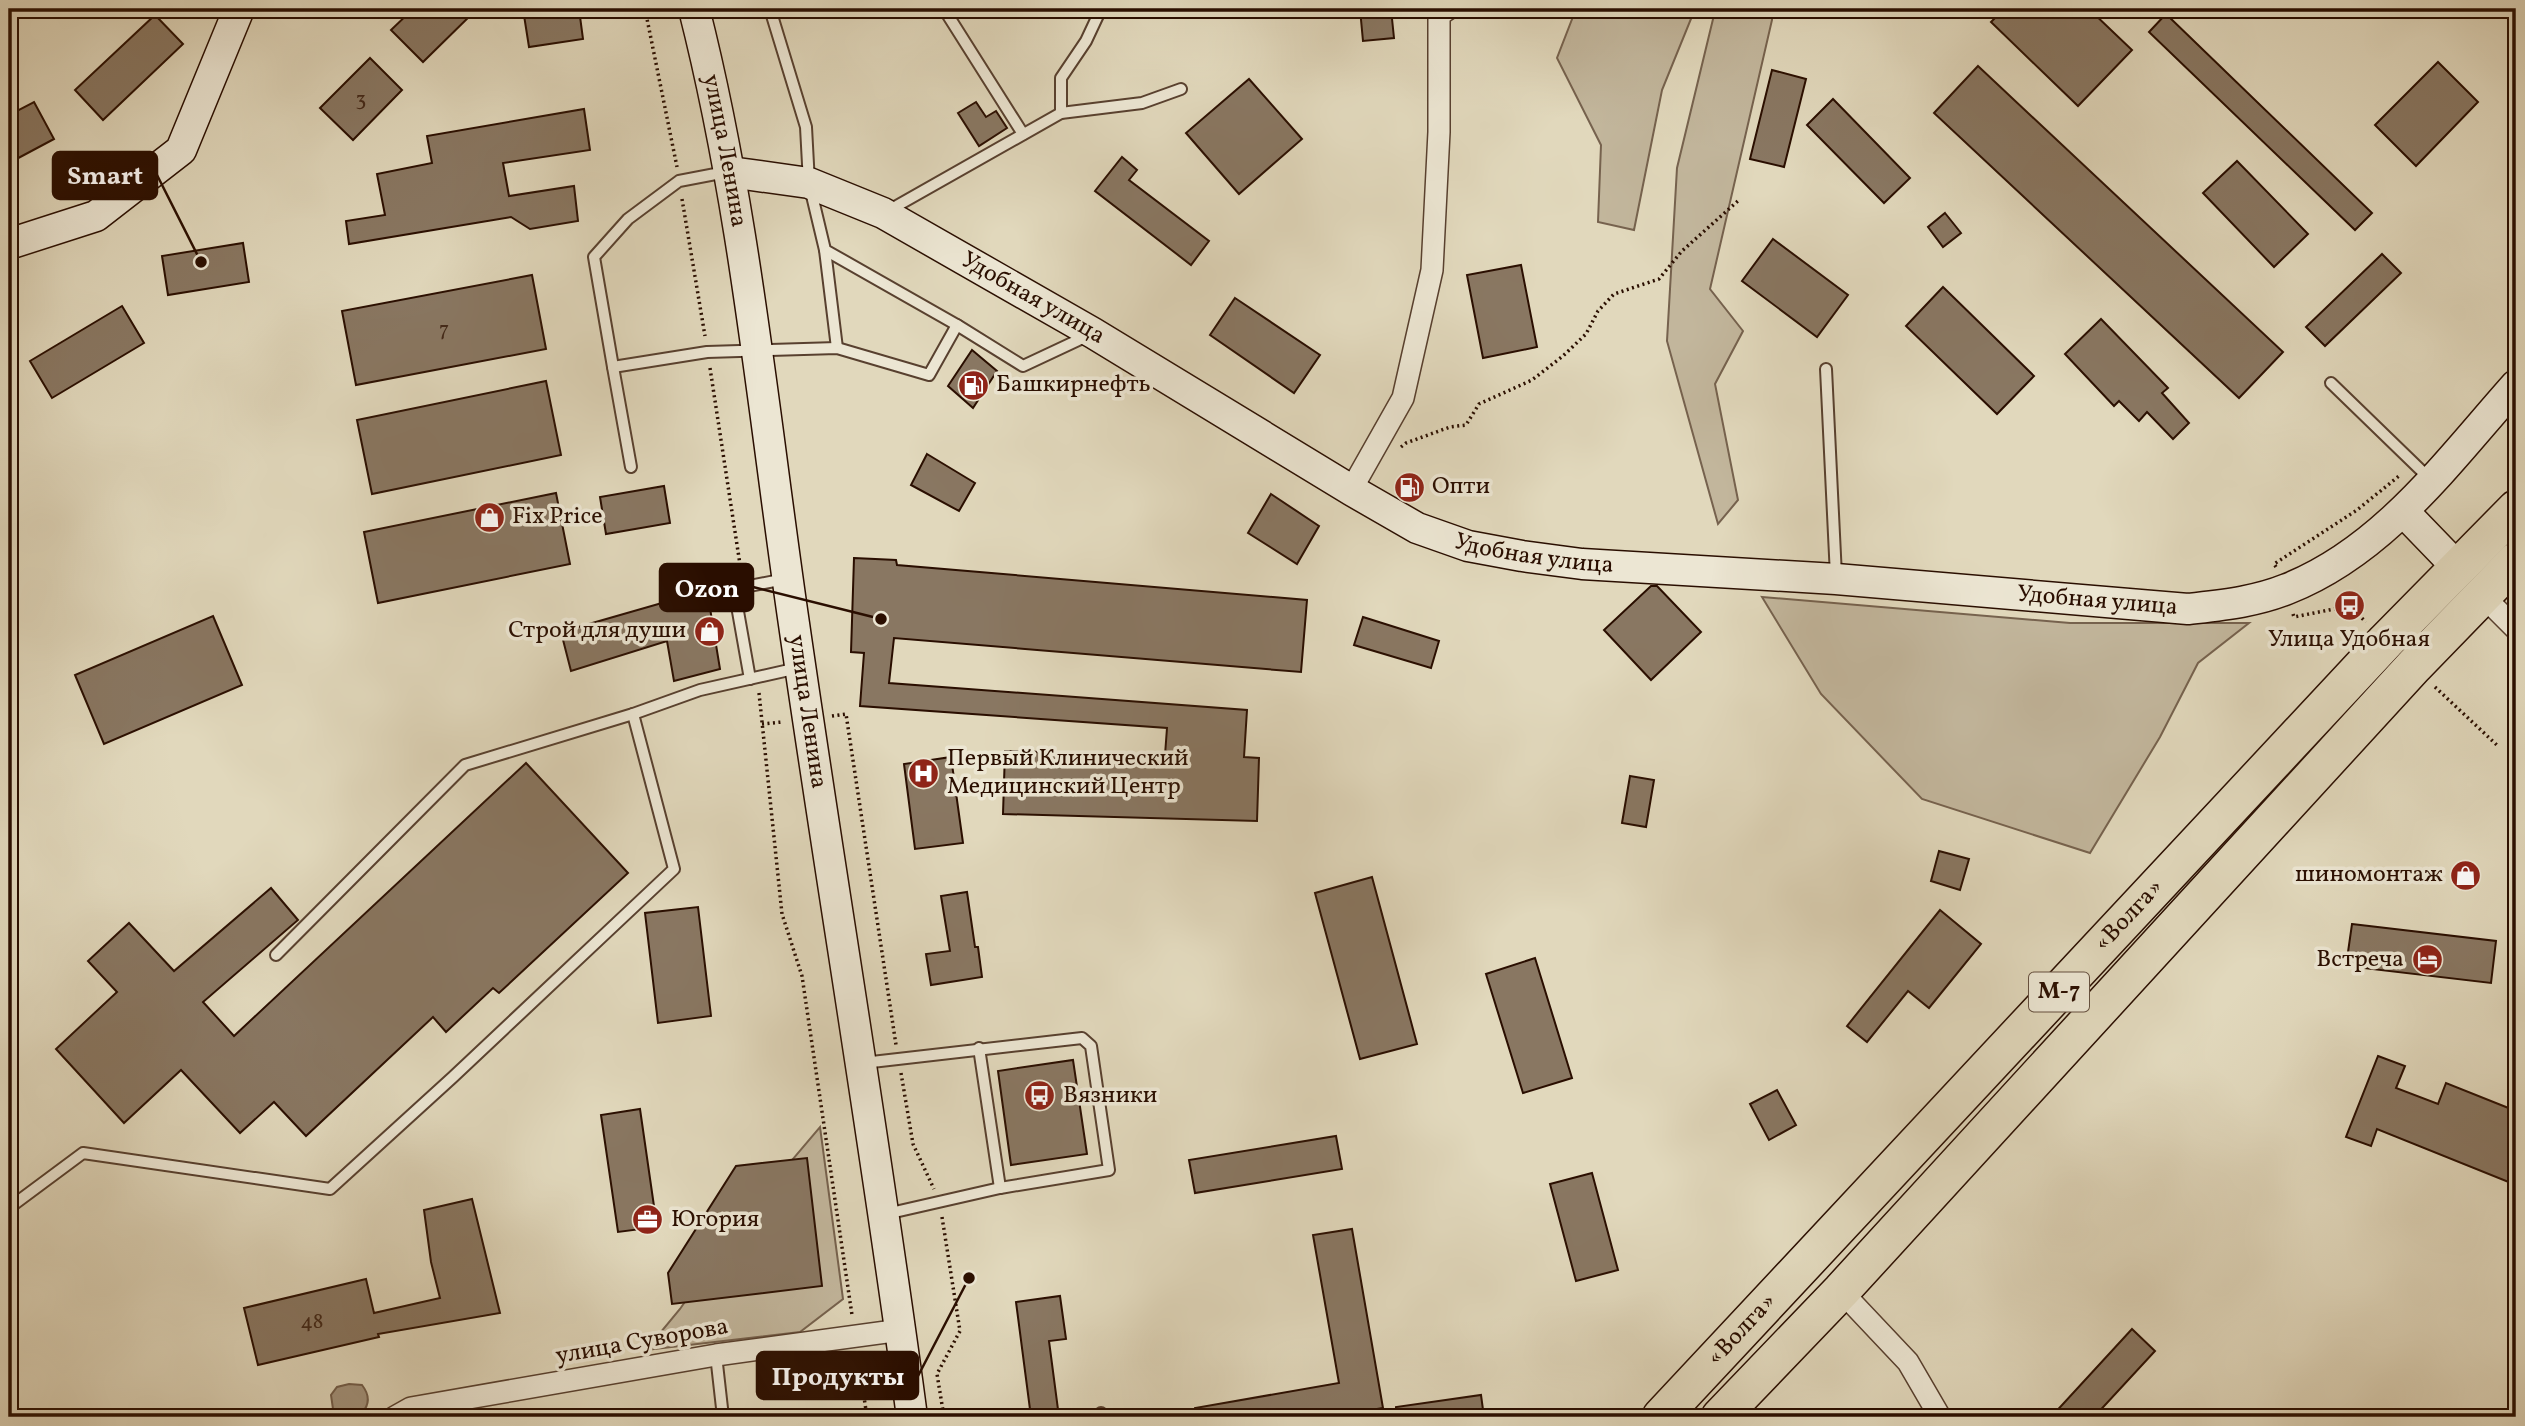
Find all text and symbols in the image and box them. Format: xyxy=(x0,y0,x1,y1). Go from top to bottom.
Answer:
street label: улица Ленина xyxy=(693,71,755,230)
house number: 3 xyxy=(356,85,366,114)
callout: Smart xyxy=(53,152,157,199)
text: Smart xyxy=(67,159,143,195)
street label: Удобная улица xyxy=(954,244,1111,353)
house number: 7 xyxy=(439,316,449,345)
fuel station icon: Башкирнефть xyxy=(956,368,990,402)
place label: Башкирнефть xyxy=(996,368,1151,402)
fuel station icon: Опти xyxy=(1392,470,1426,504)
place label: Опти xyxy=(1432,470,1490,504)
shop icon: Fix Price xyxy=(472,500,506,534)
place label: Fix Price xyxy=(512,500,603,534)
street label: Удобная улица xyxy=(1449,525,1614,583)
callout: Ozon xyxy=(660,564,753,611)
text: Ozon xyxy=(675,572,739,608)
street label: Удобная улица xyxy=(2016,577,2179,625)
bus stop icon: Улица Удобная xyxy=(2332,589,2366,623)
place label: Строй для души xyxy=(508,614,686,648)
shop icon: Строй для души xyxy=(692,614,726,648)
place label: Улица Удобная xyxy=(2268,623,2430,657)
street label: улица Ленина xyxy=(779,632,835,791)
place label: Первый Клинический Медицинский Центр xyxy=(947,742,1189,804)
hospital icon: Первый Клинический Медицинский Центр xyxy=(907,756,941,790)
place label: шиномонтаж xyxy=(2295,858,2443,892)
shop icon: шиномонтаж xyxy=(2449,858,2483,892)
street label: «Волга» xyxy=(2087,872,2172,959)
place label: Встреча xyxy=(2316,943,2404,977)
hotel icon: Встреча xyxy=(2410,943,2444,977)
road number: М-7 xyxy=(2029,973,2089,1012)
bus stop icon: Вязники xyxy=(1023,1079,1057,1113)
place label: Вязники xyxy=(1063,1079,1158,1113)
office icon: Югория xyxy=(631,1203,665,1237)
place label: Югория xyxy=(671,1203,759,1237)
street label: «Волга» xyxy=(1700,1286,1785,1374)
house number: 48 xyxy=(301,1308,323,1337)
street label: улица Суворова xyxy=(553,1310,731,1374)
callout: Продукты xyxy=(757,1352,918,1399)
text: Продукты xyxy=(772,1360,904,1396)

